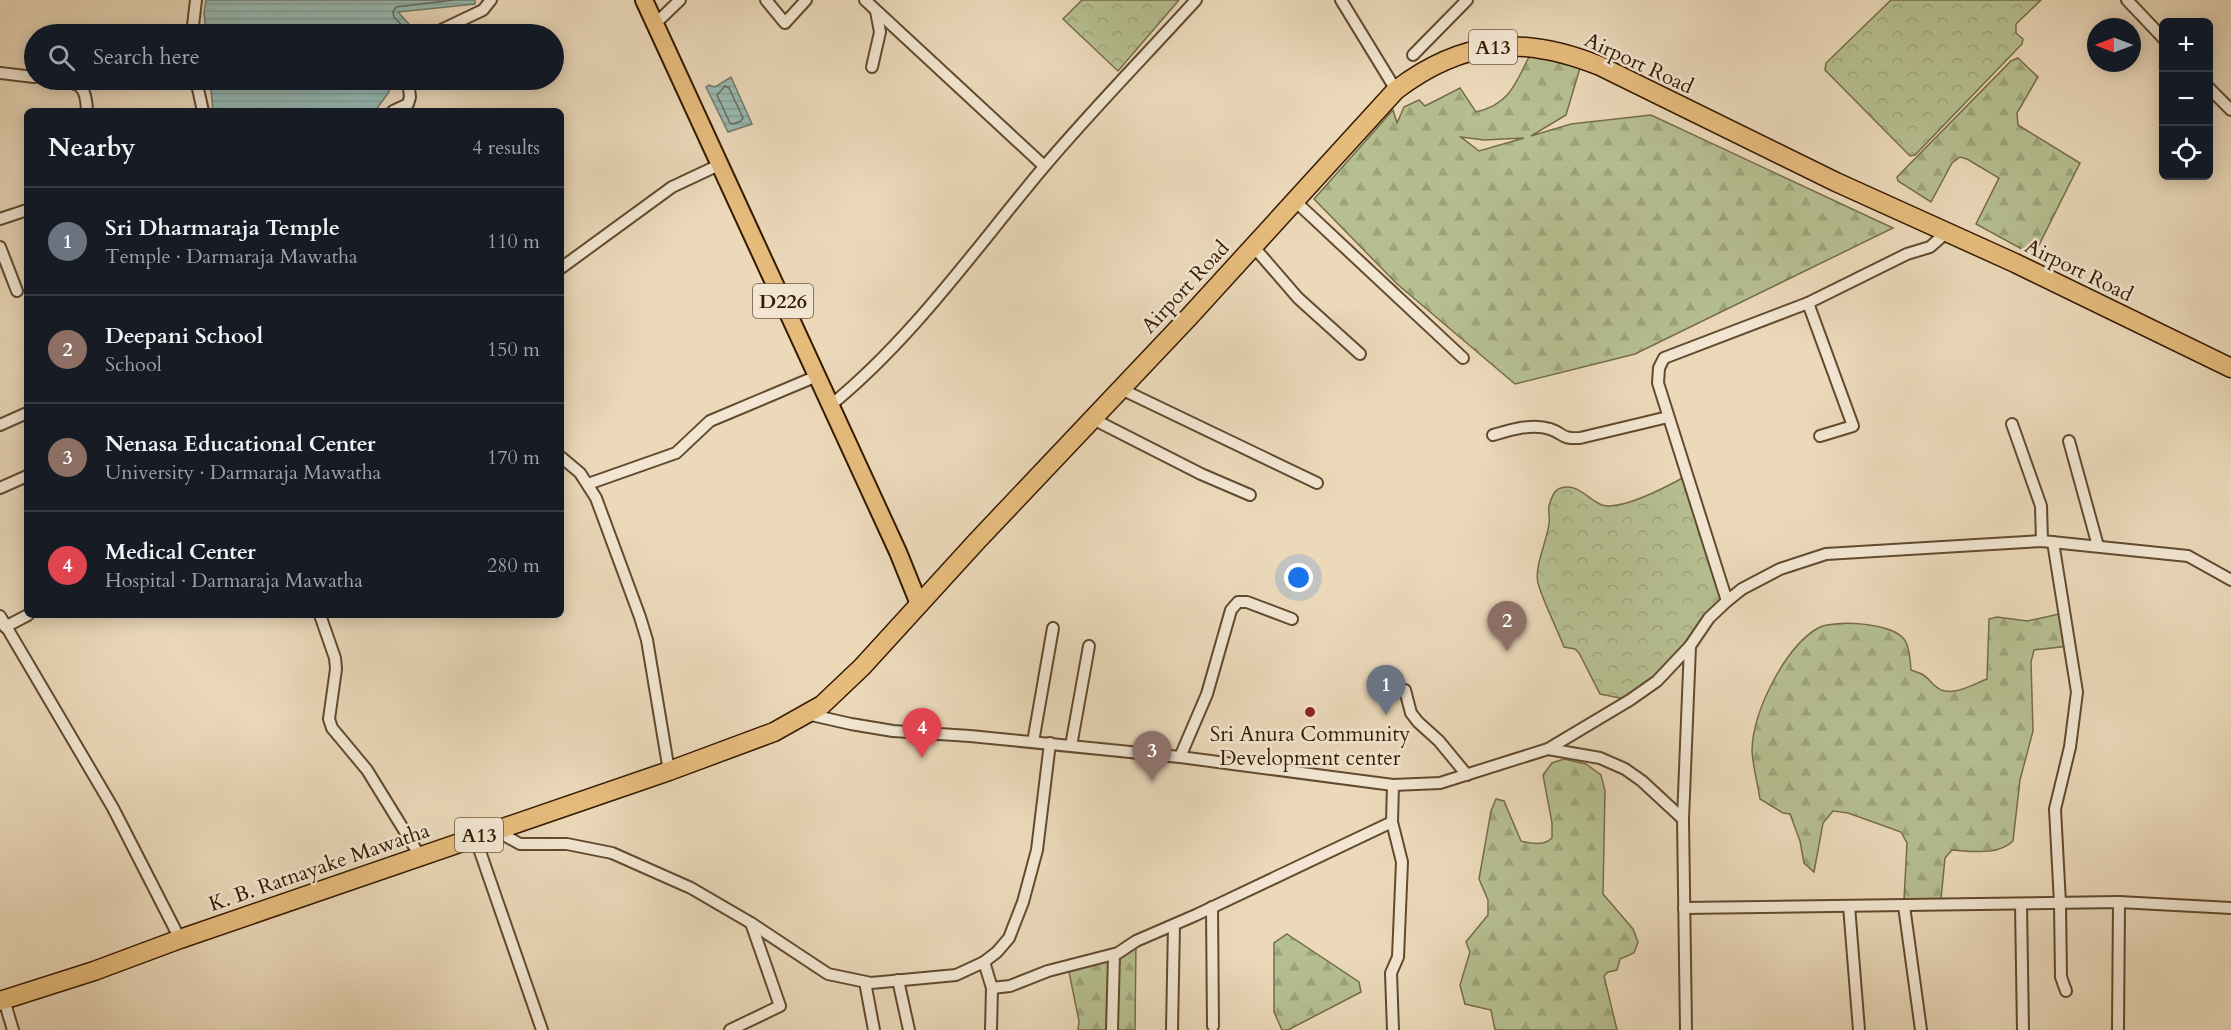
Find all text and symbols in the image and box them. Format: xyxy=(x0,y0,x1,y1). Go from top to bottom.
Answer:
north arrow xyxy=(2087,18,2141,72)
map controls xyxy=(2159,18,2213,180)
button: + xyxy=(2159,18,2213,72)
search box xyxy=(24,24,564,90)
street label: Airport Road xyxy=(1580,26,1698,101)
road number: A13 xyxy=(1469,30,1517,64)
icon: search xyxy=(45,41,78,74)
text: Search here xyxy=(93,42,200,72)
button: − xyxy=(2159,72,2213,126)
button: locate xyxy=(2159,126,2213,180)
text: Nearby xyxy=(48,130,136,165)
text: 4 results xyxy=(472,134,540,161)
text: Sri Dharmaraja Temple xyxy=(105,213,340,243)
text: 1 xyxy=(62,228,73,255)
text: 110 m xyxy=(487,228,540,255)
street label: Airport Road xyxy=(2020,232,2138,309)
street label: Airport Road xyxy=(1135,235,1236,340)
text: Temple · Darmaraja Mawatha xyxy=(105,243,358,270)
road number: D226 xyxy=(753,284,813,318)
text: Deepani School xyxy=(105,321,263,351)
text: 2 xyxy=(62,336,73,363)
text: 150 m xyxy=(487,336,540,363)
text: School xyxy=(105,351,162,378)
text: Nenasa Educational Center xyxy=(105,429,375,459)
text: 3 xyxy=(62,444,73,471)
text: 170 m xyxy=(487,444,540,471)
text: University · Darmaraja Mawatha xyxy=(105,459,381,486)
text: Medical Center xyxy=(105,537,256,567)
text: 4 xyxy=(62,552,73,579)
text: 280 m xyxy=(487,552,540,579)
your location xyxy=(1284,563,1313,592)
text: Hospital · Darmaraja Mawatha xyxy=(105,567,363,594)
pin: 2 xyxy=(1488,602,1526,651)
pin: 1 xyxy=(1366,666,1406,715)
marker: Sri Anura Community Development center xyxy=(1303,705,1317,719)
pin: 4 xyxy=(902,708,942,758)
place label: Sri Anura Community Development center xyxy=(1210,720,1410,773)
pin: 3 xyxy=(1132,732,1172,781)
street label: K. B. Ratnayake Mawatha xyxy=(205,816,433,919)
road number: A13 xyxy=(455,818,503,852)

